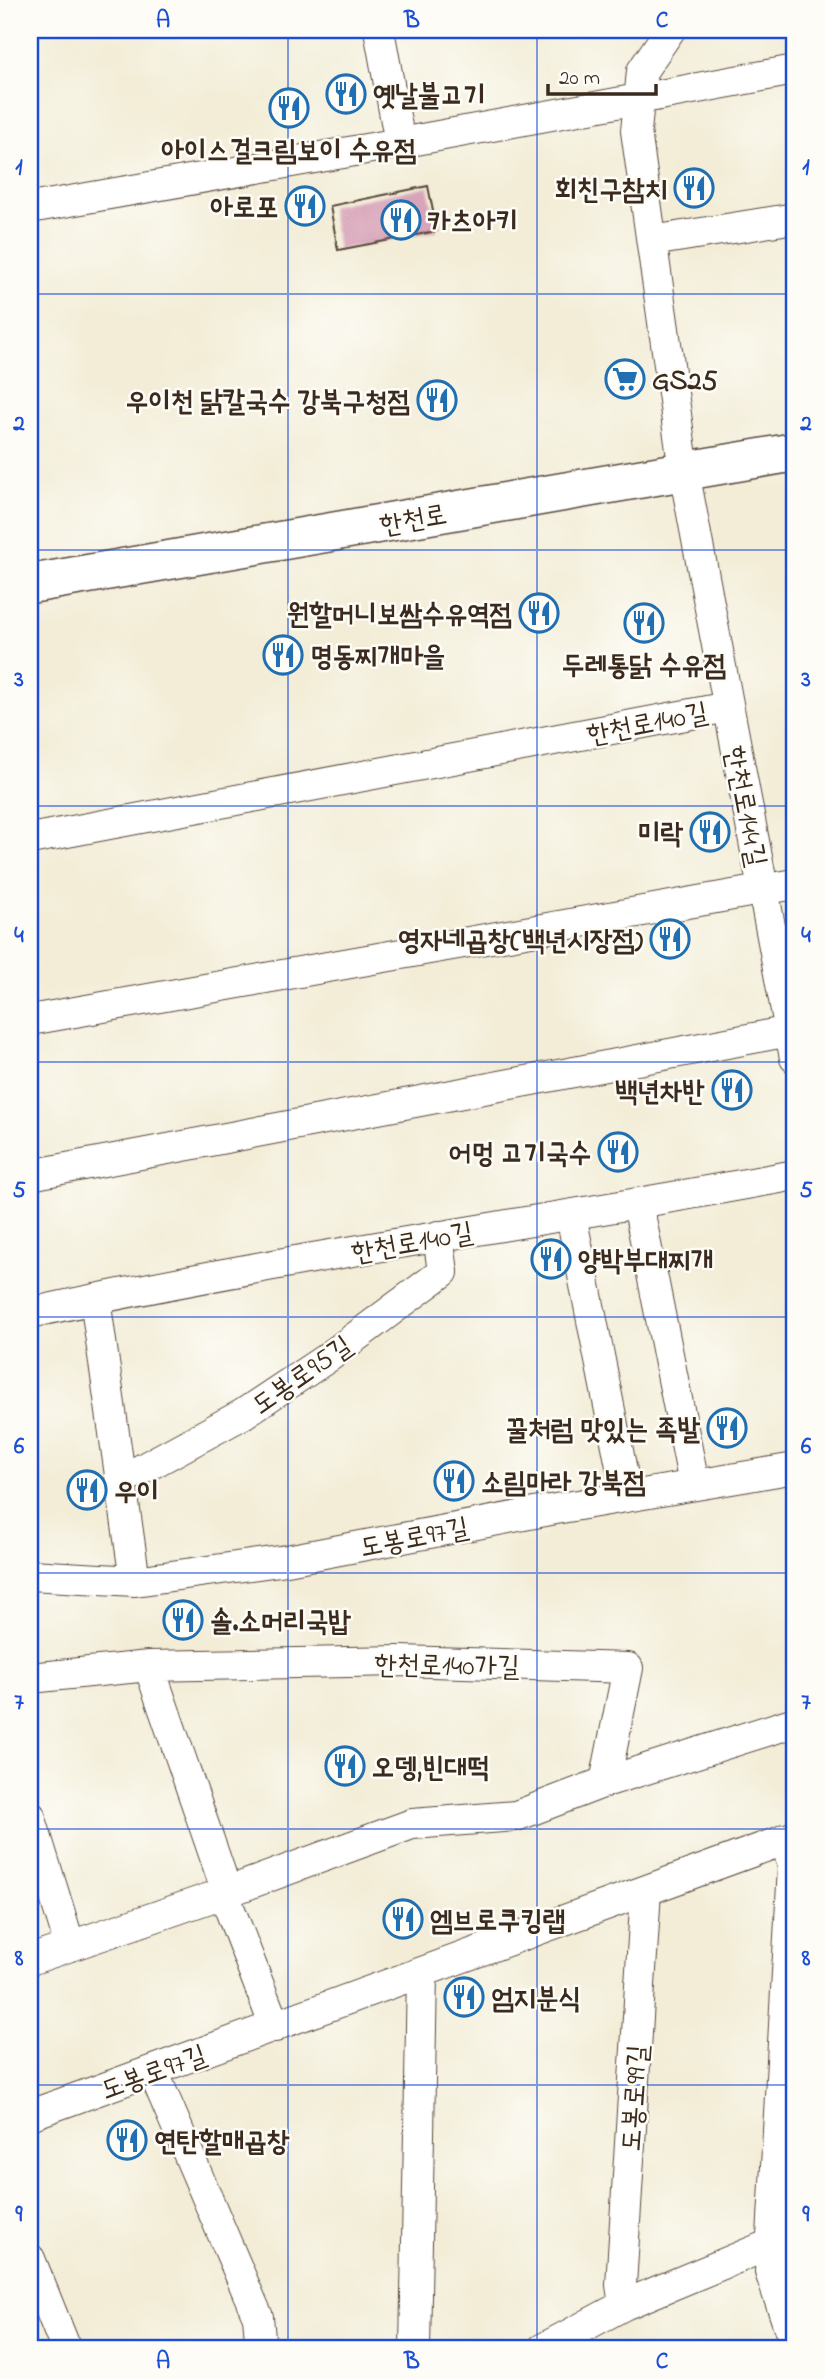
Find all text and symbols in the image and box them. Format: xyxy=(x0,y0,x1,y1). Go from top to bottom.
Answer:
text: A xyxy=(156,5,170,38)
text: B xyxy=(403,5,420,38)
text: C xyxy=(656,5,669,38)
scale bar xyxy=(548,52,657,96)
text: 20 m xyxy=(559,64,600,94)
restaurant icon: 옛날불고기 xyxy=(325,73,367,115)
place label: 옛날불고기 xyxy=(373,77,486,118)
restaurant icon: 아이스걸크림보이 수유점 xyxy=(268,87,310,129)
place label: 아이스걸크림보이 수유점 xyxy=(162,132,416,173)
text: 1 xyxy=(15,152,23,185)
text: 1 xyxy=(802,152,810,185)
restaurant icon: 회친구참치 xyxy=(673,167,715,209)
place label: 회친구참치 xyxy=(554,171,667,212)
restaurant icon: 아로포 xyxy=(284,185,326,227)
place label: 아로포 xyxy=(210,189,278,230)
restaurant icon: 카츠아키 xyxy=(380,199,422,241)
place label: 카츠아키 xyxy=(427,203,518,244)
supermarket icon: GS25 xyxy=(604,358,646,400)
place label: GS25 xyxy=(652,362,717,403)
restaurant icon: 우이천 닭칼국수 강북구청점 xyxy=(416,379,458,421)
place label: 우이천 닭칼국수 강북구청점 xyxy=(126,383,410,424)
text: 2 xyxy=(12,408,25,441)
text: 2 xyxy=(799,408,812,441)
street label: 한천로 xyxy=(377,495,450,548)
restaurant icon: 원할머니보쌈수유역점 xyxy=(518,592,560,634)
place label: 원할머니보쌈수유역점 xyxy=(287,596,512,637)
restaurant icon: 두레통닭 수유점 xyxy=(623,602,665,644)
restaurant icon: 명동찌개마을 xyxy=(262,634,304,676)
place label: 명동찌개마을 xyxy=(310,638,445,679)
place label: 두레통닭 수유점 xyxy=(562,647,726,688)
text: 3 xyxy=(13,664,24,697)
text: 3 xyxy=(800,664,811,697)
street label: 한천로140길 xyxy=(584,694,712,757)
street label: 한천로144길 xyxy=(712,743,775,871)
restaurant icon: 미락 xyxy=(689,811,731,853)
place label: 미락 xyxy=(638,815,683,856)
restaurant icon: 영자네곱창(백년시장점) xyxy=(649,918,691,960)
text: 4 xyxy=(14,920,24,953)
text: 4 xyxy=(801,920,811,953)
place label: 영자네곱창(백년시장점) xyxy=(398,922,644,963)
restaurant icon: 백년차반 xyxy=(711,1069,753,1111)
place label: 백년차반 xyxy=(615,1073,705,1114)
restaurant icon: 어멍 고기국수 xyxy=(597,1131,639,1173)
place label: 어멍 고기국수 xyxy=(449,1135,591,1176)
text: 5 xyxy=(12,1175,26,1208)
text: 5 xyxy=(799,1175,813,1208)
street label: 한천로140길 xyxy=(349,1214,477,1275)
restaurant icon: 양박부대찌개 xyxy=(530,1238,572,1280)
place label: 양박부대찌개 xyxy=(578,1242,713,1283)
street label: 도봉로95길 xyxy=(244,1327,362,1427)
restaurant icon: 꿀처럼 맛있는 족발 xyxy=(706,1407,748,1449)
place label: 꿀처럼 맛있는 족발 xyxy=(506,1411,700,1452)
text: 6 xyxy=(14,1431,25,1464)
text: 6 xyxy=(801,1431,812,1464)
restaurant icon: 소림마라 강북점 xyxy=(433,1460,475,1502)
place label: 소림마라 강북점 xyxy=(481,1464,646,1505)
restaurant icon: 우이 xyxy=(66,1469,108,1511)
place label: 우이 xyxy=(114,1473,159,1514)
street label: 도봉로97길 xyxy=(357,1509,473,1570)
restaurant icon: 솔.소머리국밥 xyxy=(162,1599,204,1641)
place label: 솔.소머리국밥 xyxy=(210,1603,351,1644)
street label: 한천로140가길 xyxy=(374,1646,520,1689)
text: 7 xyxy=(14,1687,24,1720)
text: 7 xyxy=(801,1687,811,1720)
restaurant icon: 오뎅,빈대떡 xyxy=(324,1745,366,1787)
place label: 오뎅,빈대떡 xyxy=(372,1749,489,1790)
restaurant icon: 엠브로쿠킹랩 xyxy=(382,1898,424,1940)
place label: 엠브로쿠킹랩 xyxy=(430,1902,565,1943)
text: 8 xyxy=(14,1943,24,1976)
text: 8 xyxy=(801,1943,811,1976)
restaurant icon: 엄지분식 xyxy=(443,1976,485,2018)
place label: 엄지분식 xyxy=(491,1980,581,2021)
street label: 도봉로97길 xyxy=(95,2036,213,2112)
street label: 도봉로99길 xyxy=(612,2043,661,2153)
restaurant icon: 연탄할매곱창 xyxy=(106,2119,148,2161)
place label: 연탄할매곱창 xyxy=(154,2123,290,2164)
text: 9 xyxy=(15,2199,24,2232)
text: 9 xyxy=(802,2199,811,2232)
text: A xyxy=(156,2346,170,2379)
text: B xyxy=(403,2346,420,2379)
text: C xyxy=(656,2346,669,2379)

